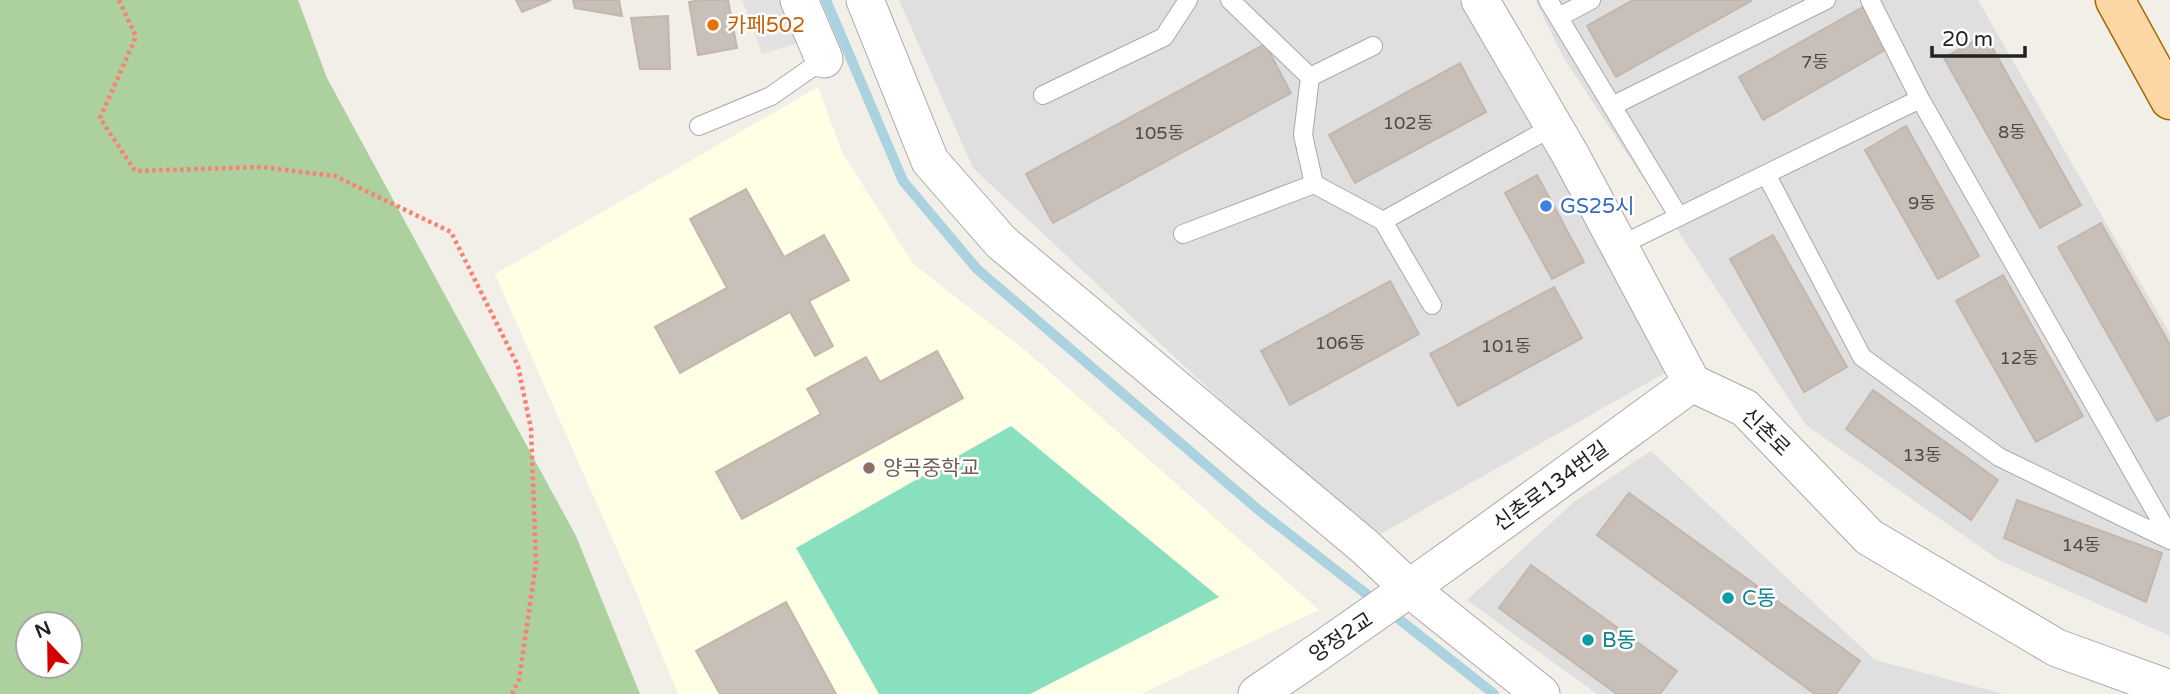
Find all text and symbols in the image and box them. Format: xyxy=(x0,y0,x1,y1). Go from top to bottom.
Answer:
place label: 카페502 xyxy=(727,13,805,38)
scale bar xyxy=(1932,14,2025,58)
marker: 카페502 xyxy=(705,17,721,33)
text: 20 m xyxy=(1942,27,1993,52)
house number: 7동 xyxy=(1801,51,1829,73)
house number: 102동 xyxy=(1383,112,1433,134)
house number: 8동 xyxy=(1998,121,2026,143)
house number: 105동 xyxy=(1134,122,1184,144)
house number: 9동 xyxy=(1908,192,1936,214)
place label: GS25시 xyxy=(1560,194,1635,219)
marker: GS25시 xyxy=(1538,198,1554,214)
house number: 106동 xyxy=(1315,332,1365,354)
house number: 101동 xyxy=(1481,335,1531,357)
house number: 12동 xyxy=(1999,347,2039,369)
street label: 신촌로 xyxy=(1736,403,1795,461)
street label: 신촌로134번길 xyxy=(1489,436,1614,537)
house number: 13동 xyxy=(1902,444,1942,466)
place label: 양곡중학교 xyxy=(883,456,980,481)
marker: 양곡중학교 xyxy=(861,460,877,476)
house number: 14동 xyxy=(2061,534,2101,556)
place label: C동 xyxy=(1742,586,1776,611)
marker: C동 xyxy=(1720,590,1736,606)
street label: 양정2교 xyxy=(1305,607,1378,668)
north arrow xyxy=(14,610,84,680)
text: N xyxy=(32,617,54,643)
place label: B동 xyxy=(1602,628,1636,653)
marker: B동 xyxy=(1580,632,1596,648)

